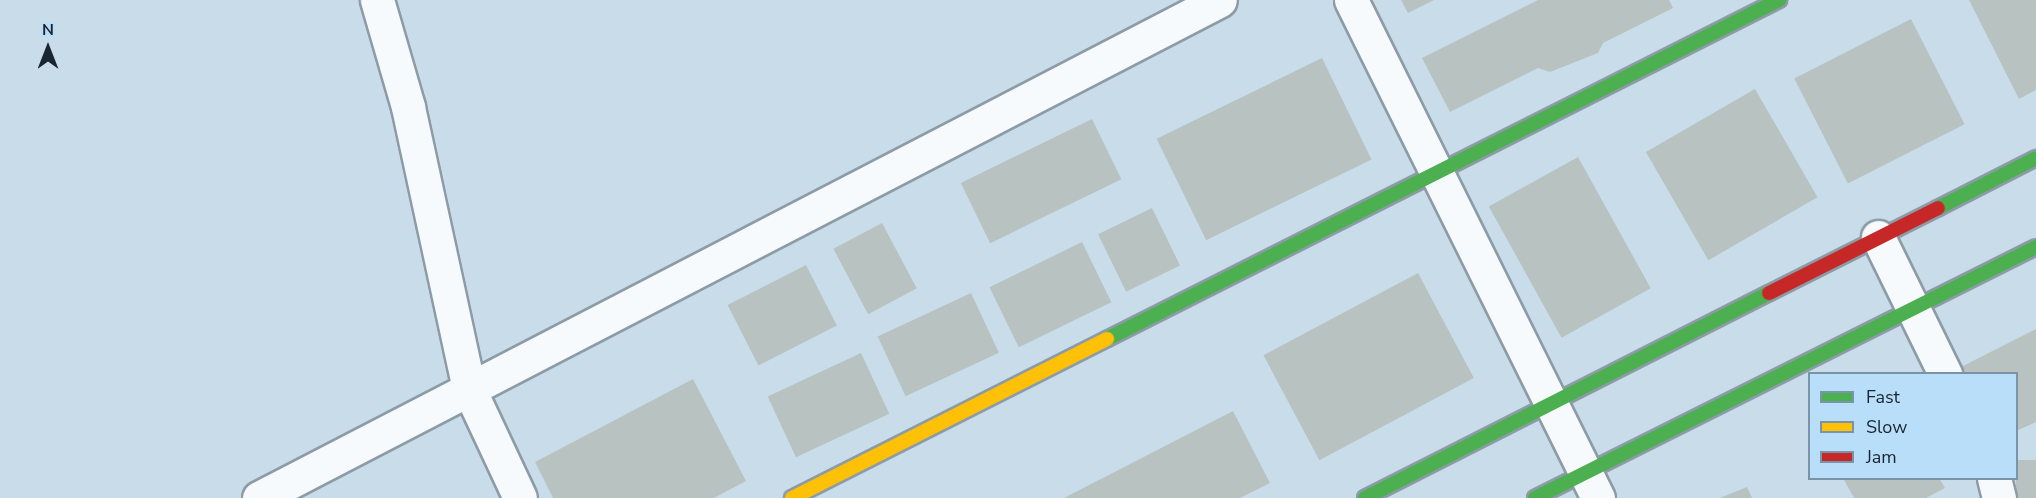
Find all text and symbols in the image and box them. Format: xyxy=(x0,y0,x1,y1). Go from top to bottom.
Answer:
north arrow xyxy=(18,18,78,78)
text: N xyxy=(42,19,54,41)
legend xyxy=(1808,372,2018,480)
text: Fast xyxy=(1866,385,1900,409)
text: Slow xyxy=(1866,415,1907,439)
text: Jam xyxy=(1866,445,1897,469)

